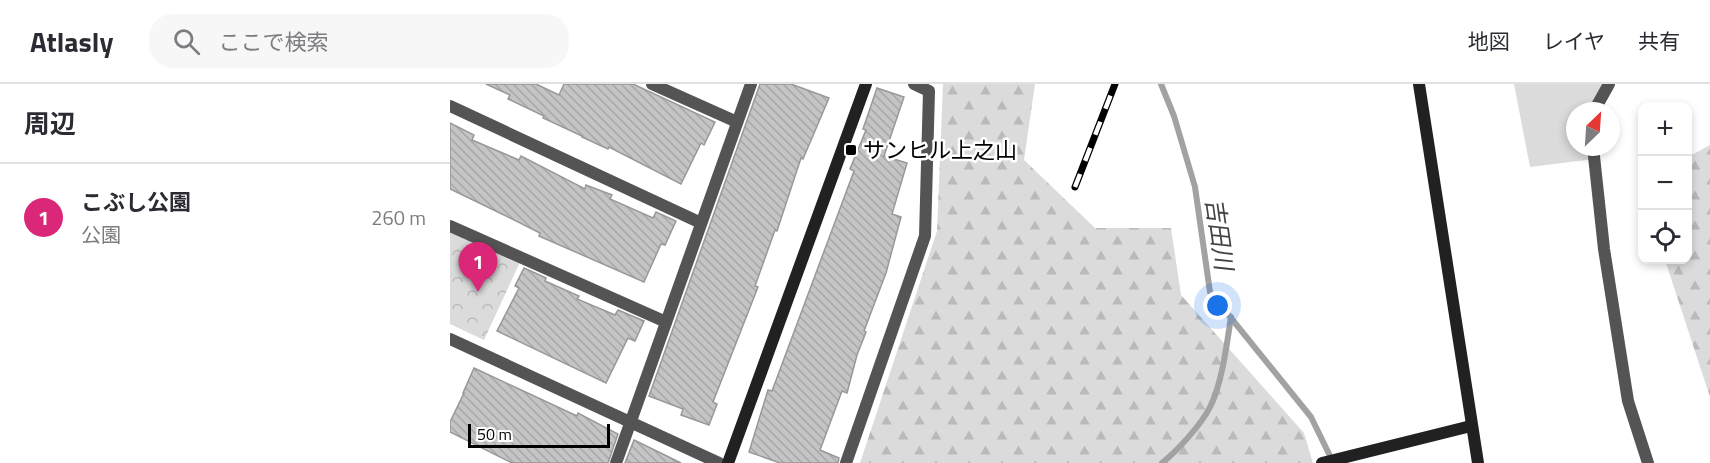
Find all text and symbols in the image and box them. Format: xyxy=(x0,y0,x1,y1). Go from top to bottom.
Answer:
search box xyxy=(149,14,569,68)
text: Atlasly xyxy=(30,20,113,63)
icon: search xyxy=(170,25,203,58)
text: ここで検索 xyxy=(218,25,328,59)
text: 地図 xyxy=(1468,25,1510,57)
text: レイヤ xyxy=(1543,25,1605,57)
text: 共有 xyxy=(1638,25,1680,57)
north arrow xyxy=(1566,102,1620,156)
map controls xyxy=(1638,102,1692,264)
button: + xyxy=(1638,102,1692,156)
text: 周辺 xyxy=(24,104,76,143)
place label: サンヒル上之山 xyxy=(863,133,1017,167)
marker: サンヒル上之山 xyxy=(844,143,858,157)
button: − xyxy=(1638,156,1692,210)
text: こぶし公園 xyxy=(81,185,191,219)
water label: 吉田川 xyxy=(1197,196,1243,275)
text: 1 xyxy=(38,202,49,233)
text: 260 m xyxy=(371,202,426,233)
button: locate xyxy=(1638,210,1692,264)
text: 公園 xyxy=(81,219,121,250)
pin: 1 xyxy=(459,242,498,292)
your location xyxy=(1203,291,1232,320)
scale bar xyxy=(468,421,610,448)
text: 50 m xyxy=(477,422,512,446)

